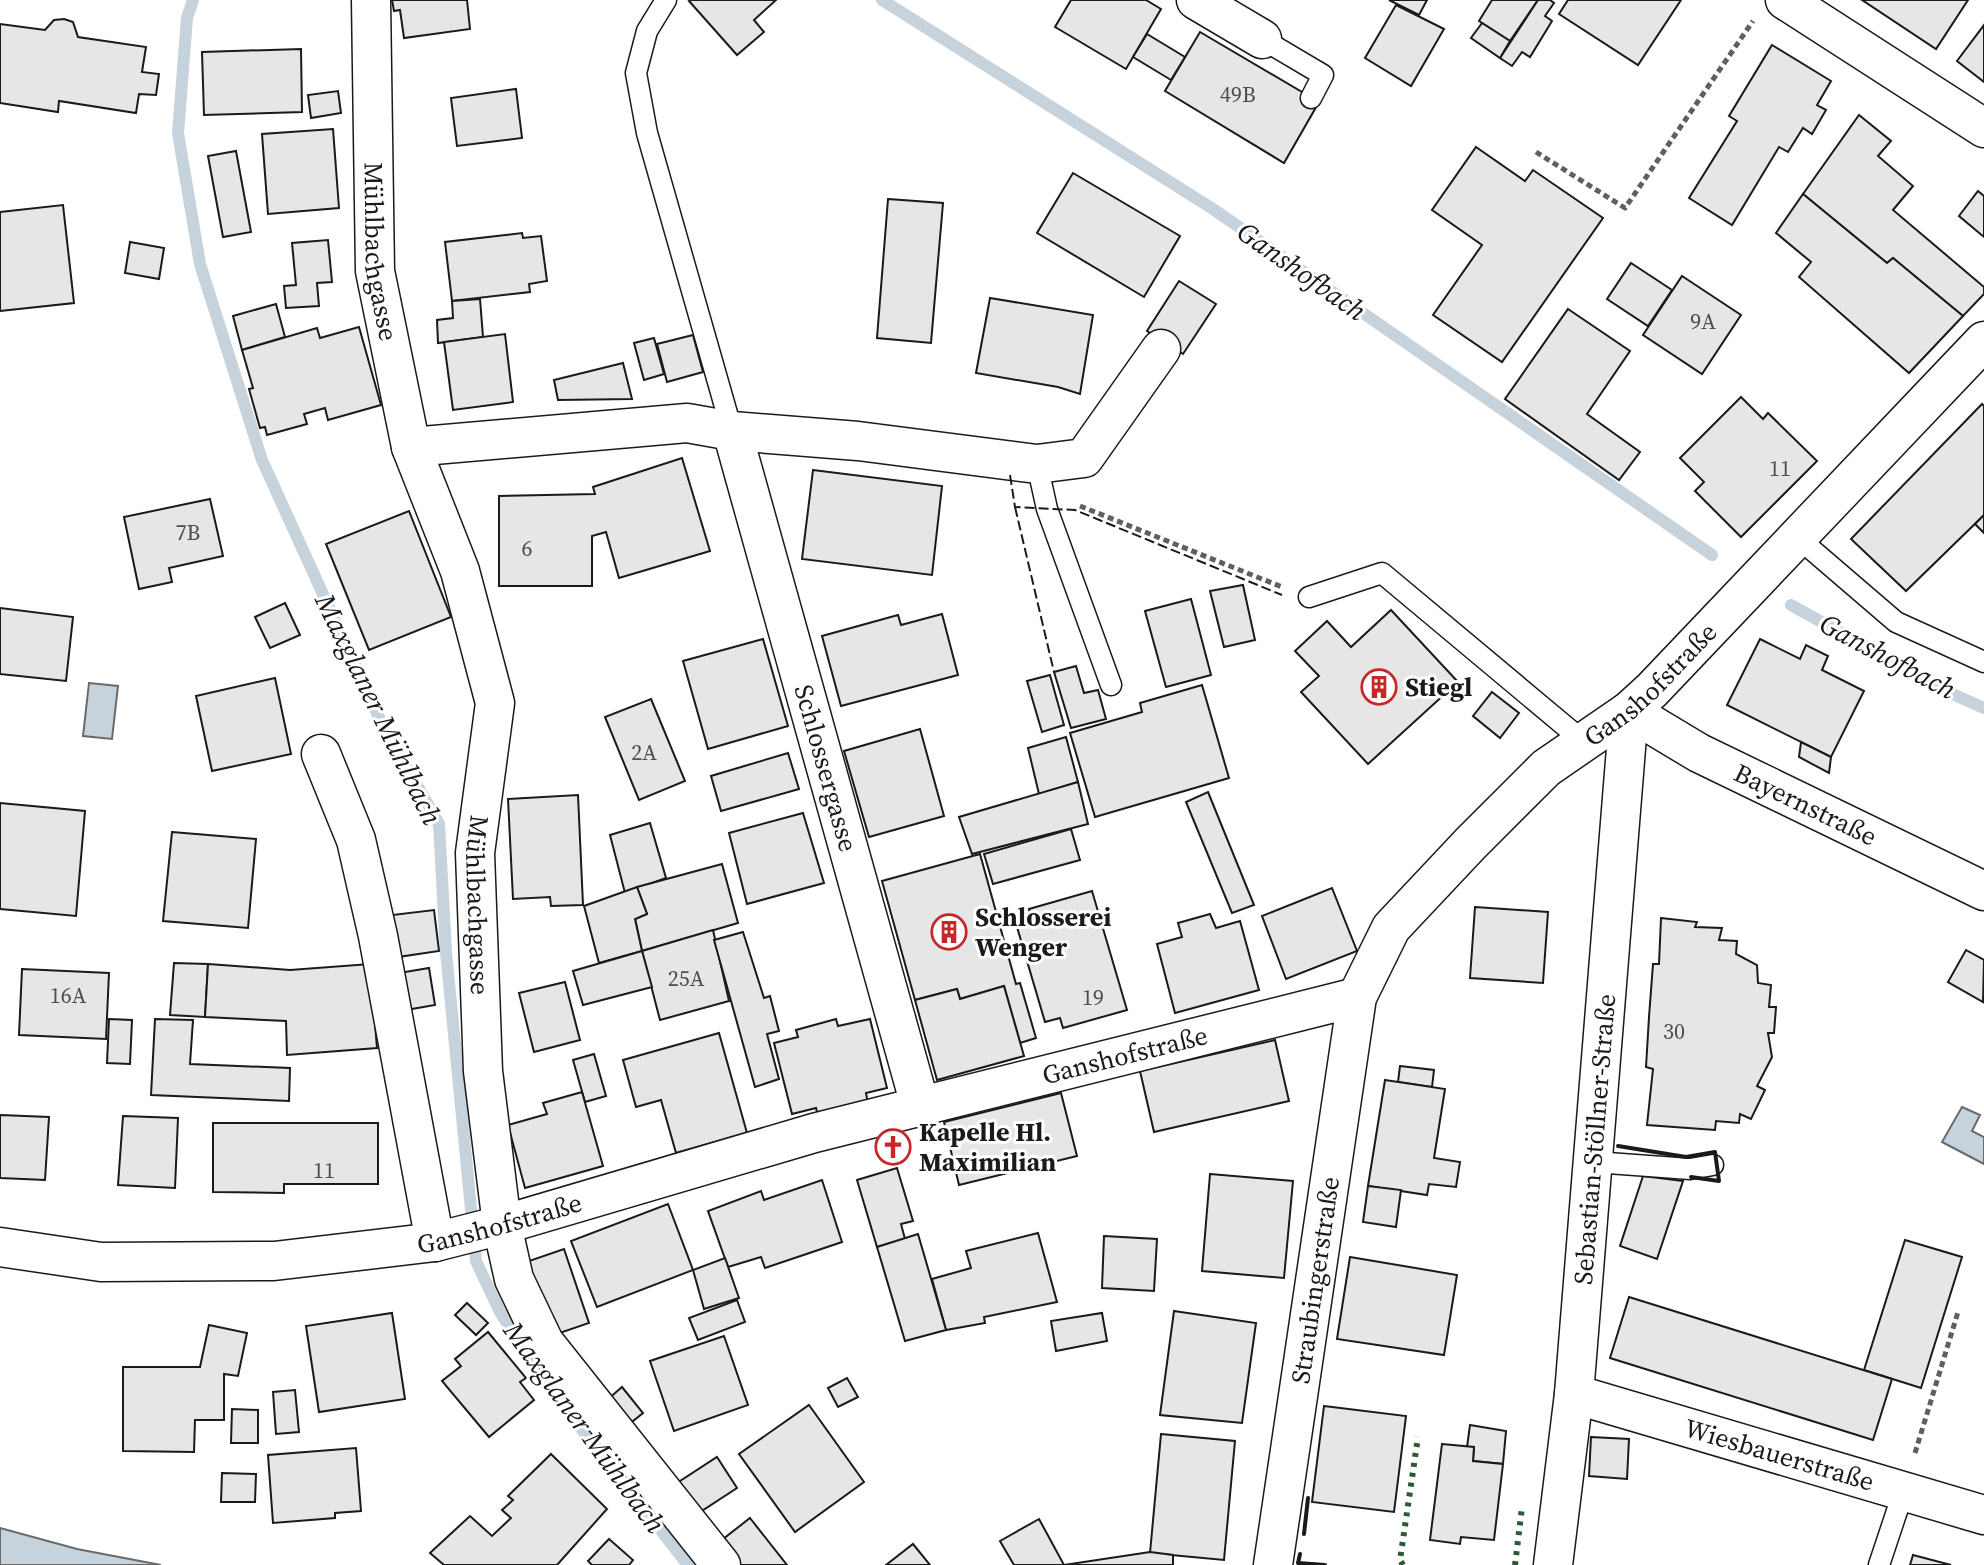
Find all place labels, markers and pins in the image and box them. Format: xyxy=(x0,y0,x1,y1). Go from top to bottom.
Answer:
building icon: Stiegl xyxy=(1360,668,1398,706)
place label: Stiegl xyxy=(1405,669,1472,705)
place label: Schlosserei Wenger xyxy=(975,899,1112,965)
building icon: Schlosserei Wenger xyxy=(930,913,968,951)
place label: Kapelle Hl. Maximilian xyxy=(919,1114,1056,1180)
church icon: Kapelle Hl. Maximilian xyxy=(874,1128,912,1166)

